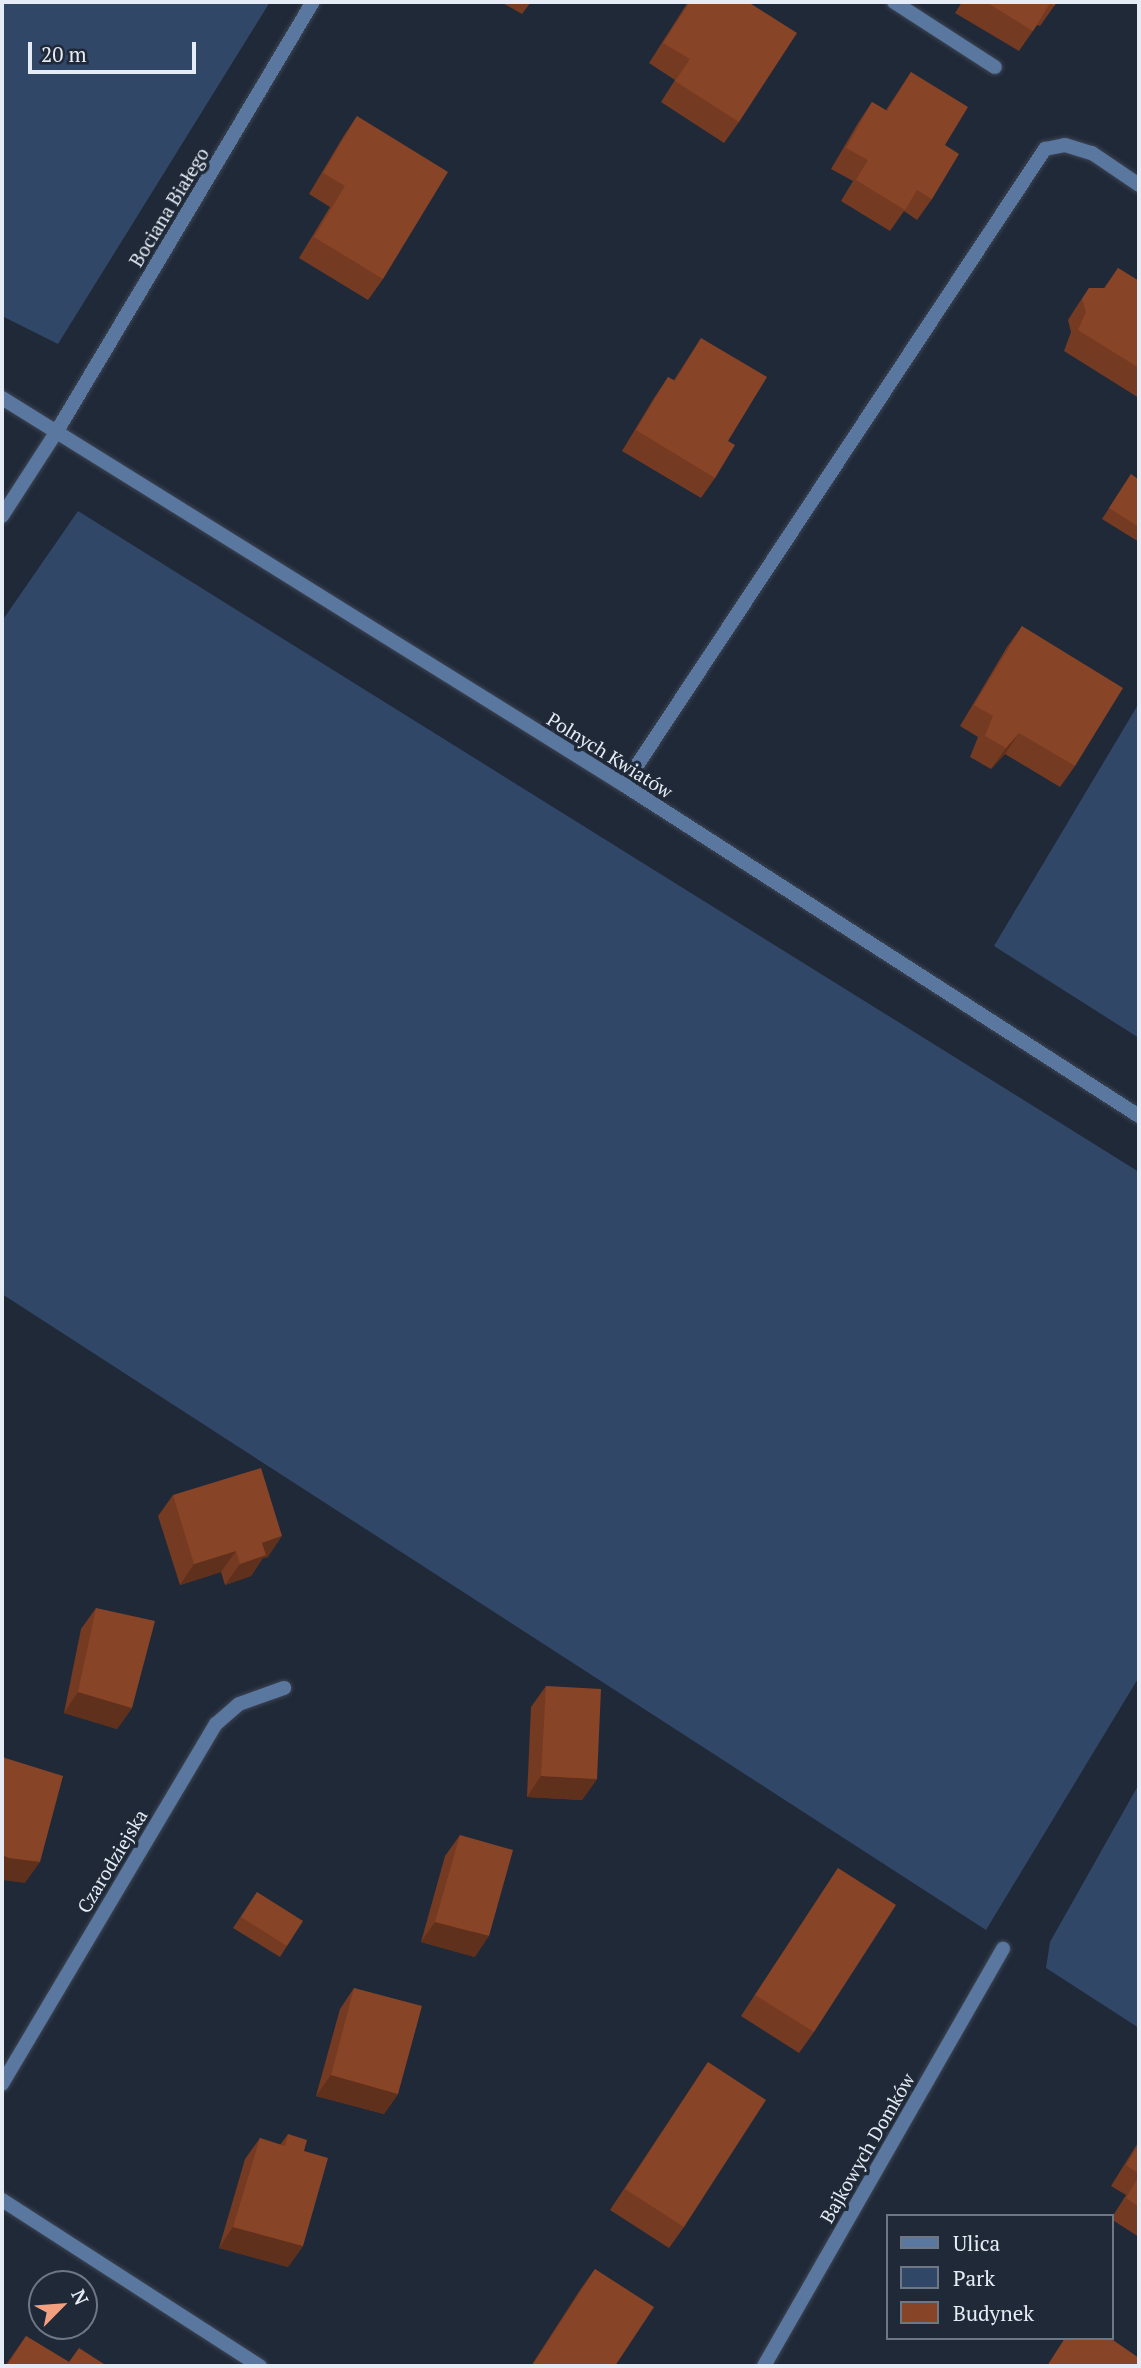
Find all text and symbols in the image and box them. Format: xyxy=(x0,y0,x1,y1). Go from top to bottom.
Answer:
scale bar xyxy=(32,28,200,72)
text: 20 m xyxy=(41,40,87,68)
street label: Bociana Białego xyxy=(124,143,214,271)
street label: Polnych Kwiatów xyxy=(543,707,677,803)
street label: Czarodziejska xyxy=(72,1805,152,1917)
street label: Bajkowych Domków xyxy=(815,2069,919,2227)
legend xyxy=(886,2214,1113,2340)
text: Ulica xyxy=(953,2229,1000,2257)
text: Park xyxy=(953,2264,995,2292)
north arrow xyxy=(28,2270,98,2340)
text: N xyxy=(66,2285,95,2309)
text: Budynek xyxy=(953,2299,1034,2327)

